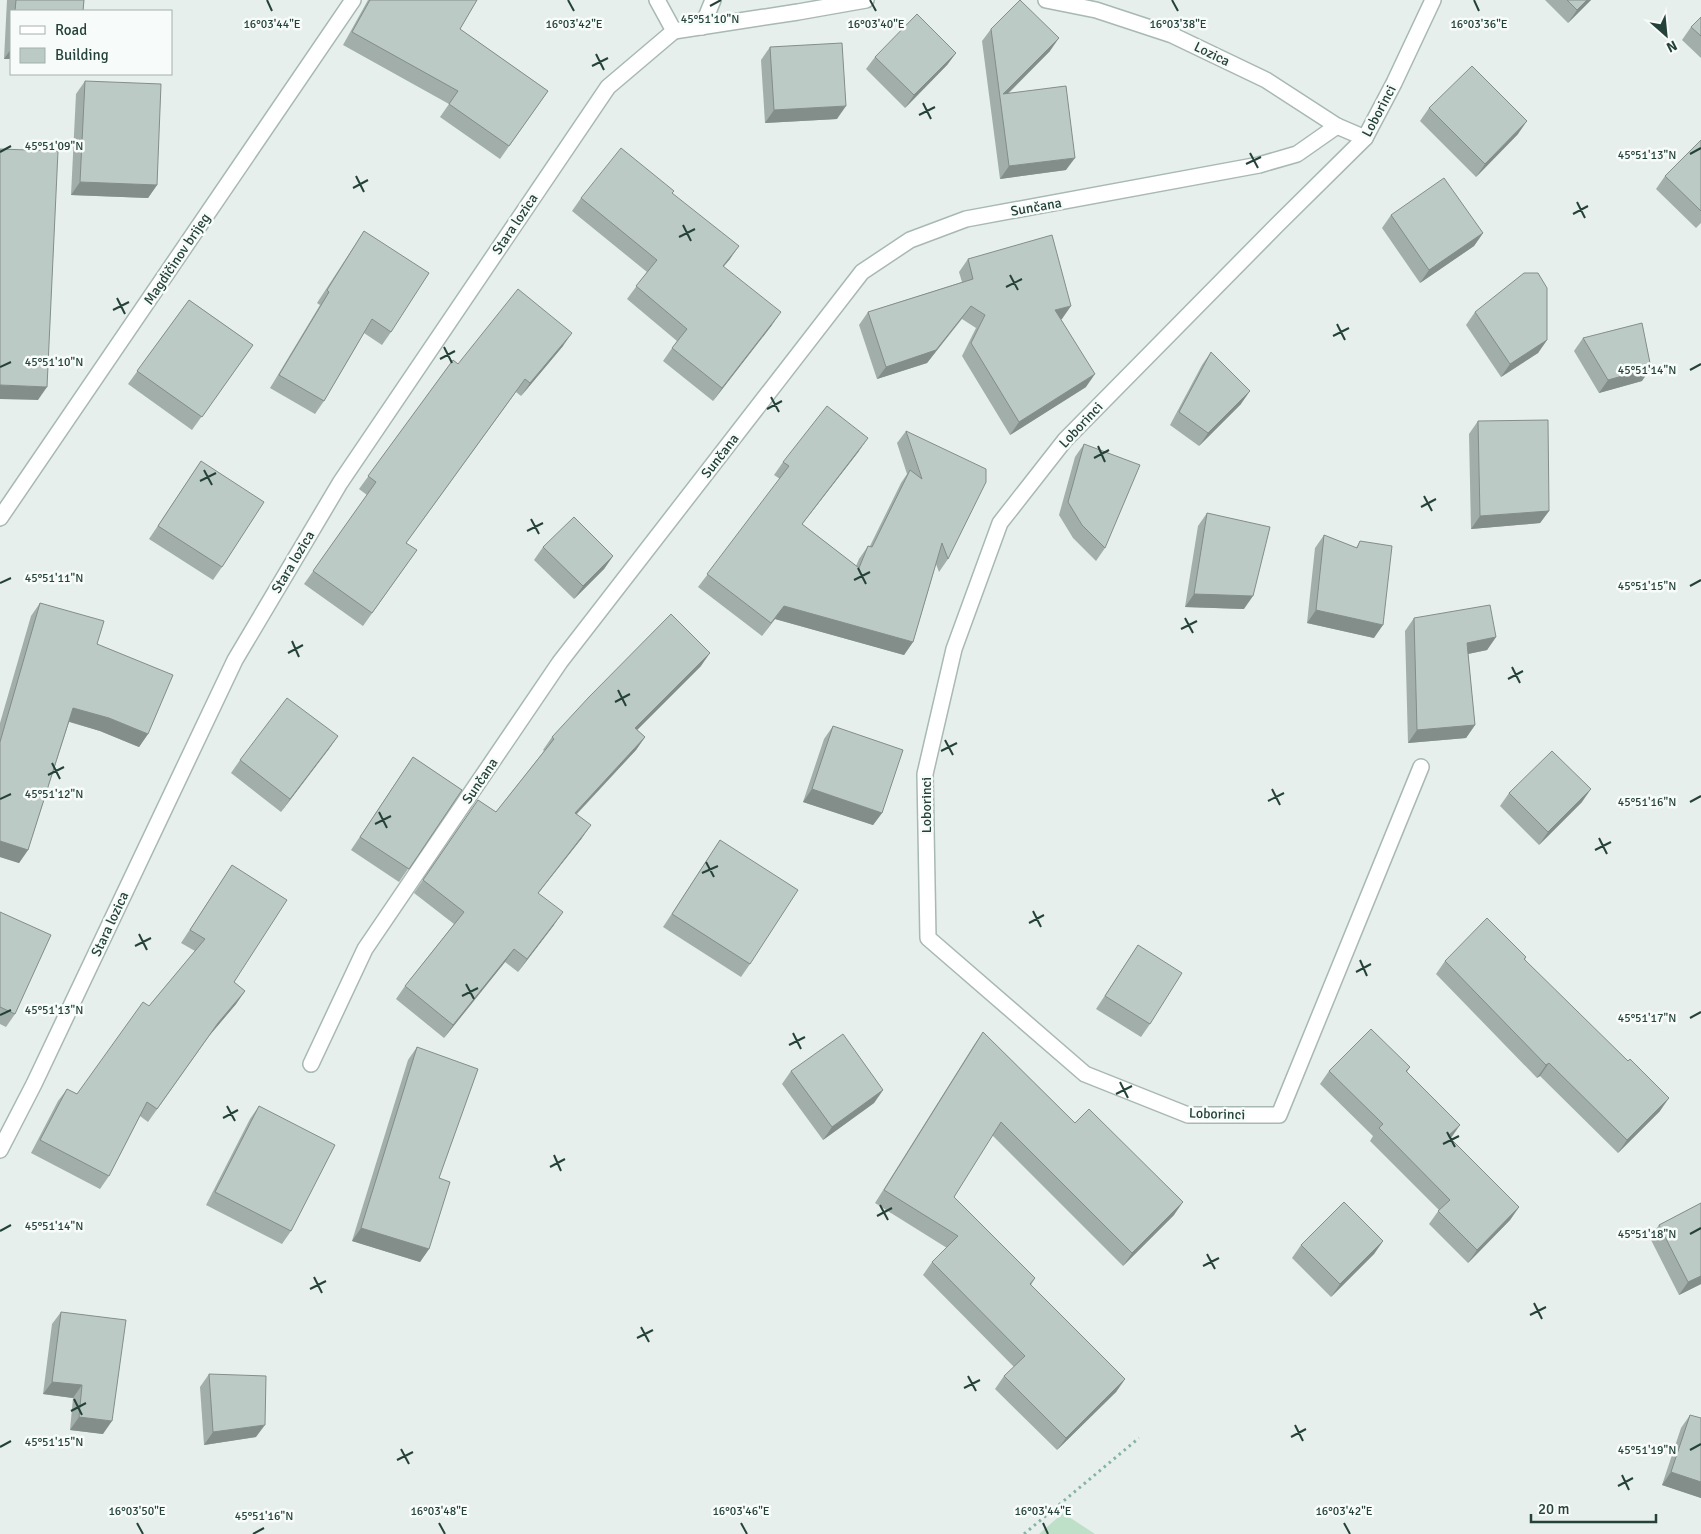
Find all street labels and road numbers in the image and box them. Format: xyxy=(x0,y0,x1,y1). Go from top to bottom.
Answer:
street label: Lozica xyxy=(1191,38,1233,70)
street label: Loborinci xyxy=(1358,82,1400,140)
street label: Stara lozica xyxy=(488,190,542,258)
street label: Sunčana xyxy=(1009,194,1063,220)
street label: Magdičinov brijeg xyxy=(140,210,214,308)
street label: Loborinci xyxy=(1056,399,1106,451)
street label: Sunčana xyxy=(697,430,743,482)
street label: Stara lozica xyxy=(268,528,318,596)
street label: Sunčana xyxy=(459,755,501,807)
street label: Loborinci xyxy=(918,777,935,833)
street label: Stara lozica xyxy=(88,889,132,959)
street label: Loborinci xyxy=(1189,1105,1245,1123)

